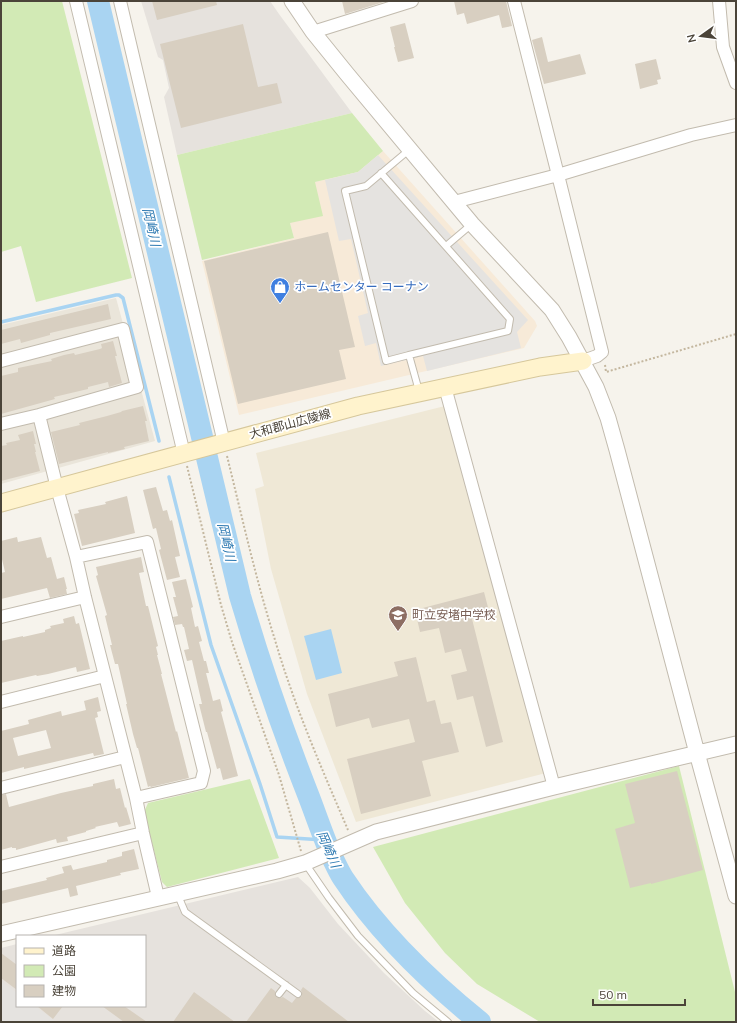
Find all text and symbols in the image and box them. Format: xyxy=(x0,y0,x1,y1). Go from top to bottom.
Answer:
north arrow xyxy=(681,16,721,56)
text: N xyxy=(683,33,699,44)
water label: 岡崎川 xyxy=(140,206,165,250)
shop icon: ホームセンター コーナン xyxy=(269,276,291,304)
place label: ホームセンター コーナン xyxy=(294,279,429,294)
street label: 大和郡山広陵線 xyxy=(247,405,332,442)
water label: 岡崎川 xyxy=(215,521,240,565)
school or university icon: 町立安堵中学校 xyxy=(387,604,409,632)
place label: 町立安堵中学校 xyxy=(412,607,496,622)
water label: 岡崎川 xyxy=(314,828,345,872)
legend xyxy=(16,935,146,1007)
text: 道路 xyxy=(52,943,76,958)
text: 公園 xyxy=(52,963,76,978)
scale bar xyxy=(593,981,685,1007)
text: 建物 xyxy=(52,983,76,998)
text: 50 m xyxy=(599,987,627,1002)

